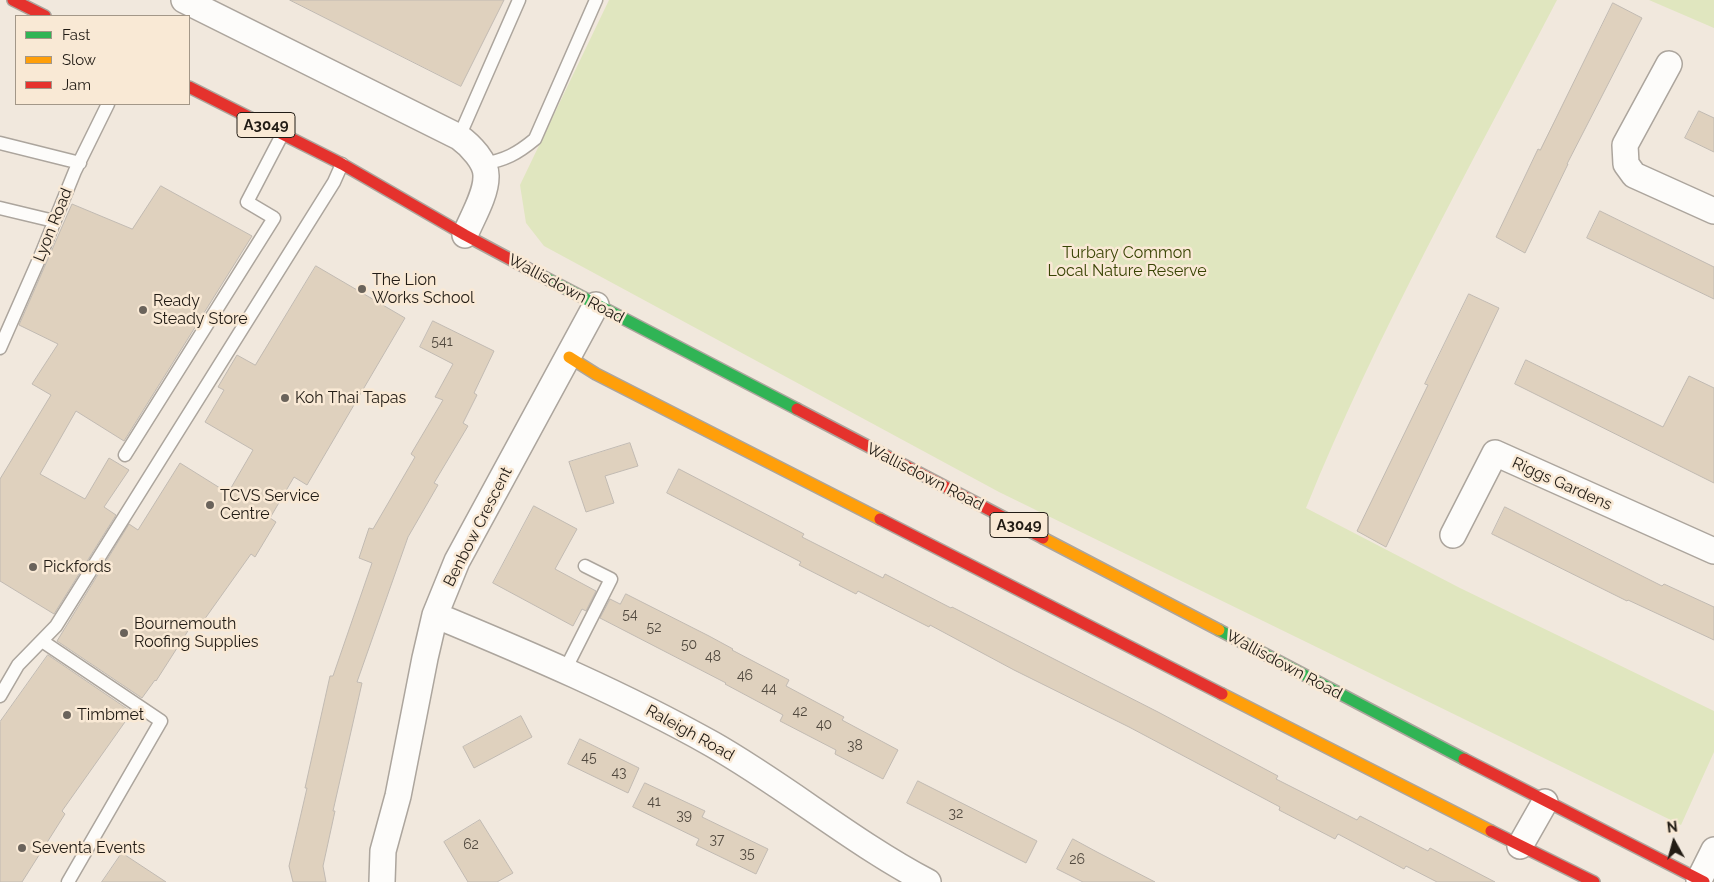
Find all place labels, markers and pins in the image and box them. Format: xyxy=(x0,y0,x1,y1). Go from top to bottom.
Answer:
place label: The Lion Works School xyxy=(372,270,474,308)
marker: The Lion Works School xyxy=(356,283,368,295)
place label: Ready Steady Store xyxy=(153,291,248,329)
marker: Ready Steady Store xyxy=(137,304,149,316)
place label: Koh Thai Tapas xyxy=(295,388,406,408)
marker: Koh Thai Tapas xyxy=(279,392,291,404)
place label: TCVS Service Centre xyxy=(220,486,319,524)
marker: TCVS Service Centre xyxy=(204,499,216,511)
place label: Pickfords xyxy=(43,557,111,577)
marker: Pickfords xyxy=(27,561,39,573)
place label: Bournemouth Roofing Supplies xyxy=(134,614,258,652)
marker: Bournemouth Roofing Supplies xyxy=(118,627,130,639)
place label: Timbmet xyxy=(77,705,144,725)
marker: Timbmet xyxy=(61,709,73,721)
place label: Seventa Events xyxy=(32,838,145,858)
marker: Seventa Events xyxy=(16,842,28,854)

